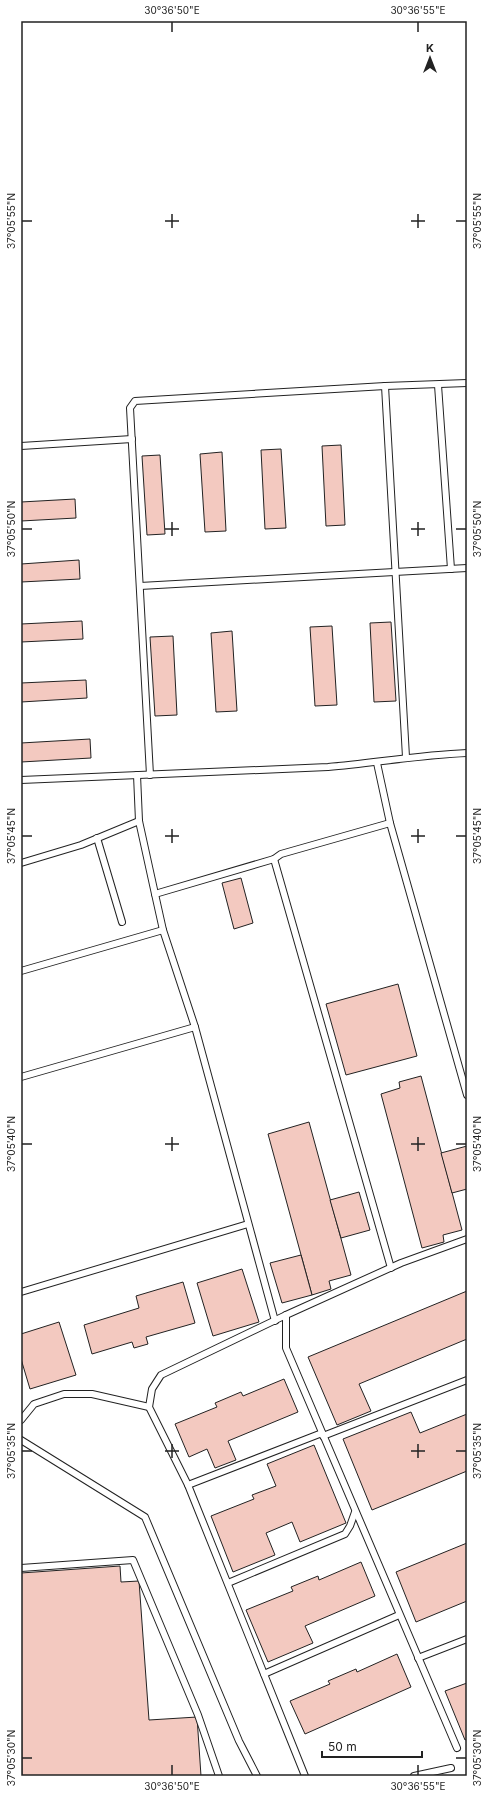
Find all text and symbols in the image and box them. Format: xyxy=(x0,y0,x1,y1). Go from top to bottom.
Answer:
text: 30°36'50"E xyxy=(144,4,200,16)
text: 30°36'55"E xyxy=(390,4,446,16)
north arrow xyxy=(410,38,450,78)
text: K xyxy=(426,41,434,55)
text: 37°05'55"N xyxy=(5,193,17,249)
text: 37°05'55"N xyxy=(471,193,483,249)
text: 37°05'50"N xyxy=(5,501,17,557)
text: 37°05'50"N xyxy=(471,501,483,557)
text: 37°05'45"N xyxy=(5,808,17,864)
text: 37°05'45"N xyxy=(471,808,483,864)
text: 37°05'40"N xyxy=(5,1116,17,1172)
text: 37°05'40"N xyxy=(471,1116,483,1172)
text: 37°05'35"N xyxy=(5,1423,17,1479)
text: 37°05'35"N xyxy=(471,1423,483,1479)
text: 37°05'30"N xyxy=(5,1730,17,1786)
text: 37°05'30"N xyxy=(471,1730,483,1786)
scale bar xyxy=(322,1733,422,1759)
text: 50 m xyxy=(328,1739,357,1754)
text: 30°36'50"E xyxy=(144,1780,200,1792)
text: 30°36'55"E xyxy=(390,1780,446,1792)

